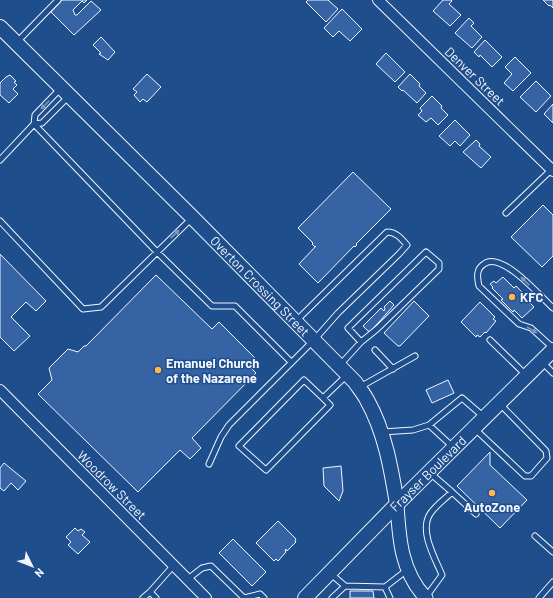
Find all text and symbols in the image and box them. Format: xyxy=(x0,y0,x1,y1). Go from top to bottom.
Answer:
street label: Denver Street xyxy=(442,43,508,109)
one-way arrow xyxy=(40,100,50,110)
one-way arrow xyxy=(170,229,180,239)
street label: Overton Crossing Street xyxy=(207,232,313,339)
one-way arrow xyxy=(520,276,530,286)
place label: KFC xyxy=(520,289,543,305)
marker: KFC xyxy=(507,292,517,302)
one-way arrow xyxy=(526,327,538,334)
place label: Emanuel Church of the Nazarene xyxy=(166,355,259,386)
marker: Emanuel Church of the Nazarene xyxy=(153,365,163,375)
street label: Frayser Boulevard xyxy=(386,432,470,515)
street label: Woodrow Street xyxy=(74,447,150,523)
marker: AutoZone xyxy=(487,488,497,498)
place label: AutoZone xyxy=(464,499,520,515)
north arrow xyxy=(12,546,52,586)
text: N xyxy=(32,566,47,580)

